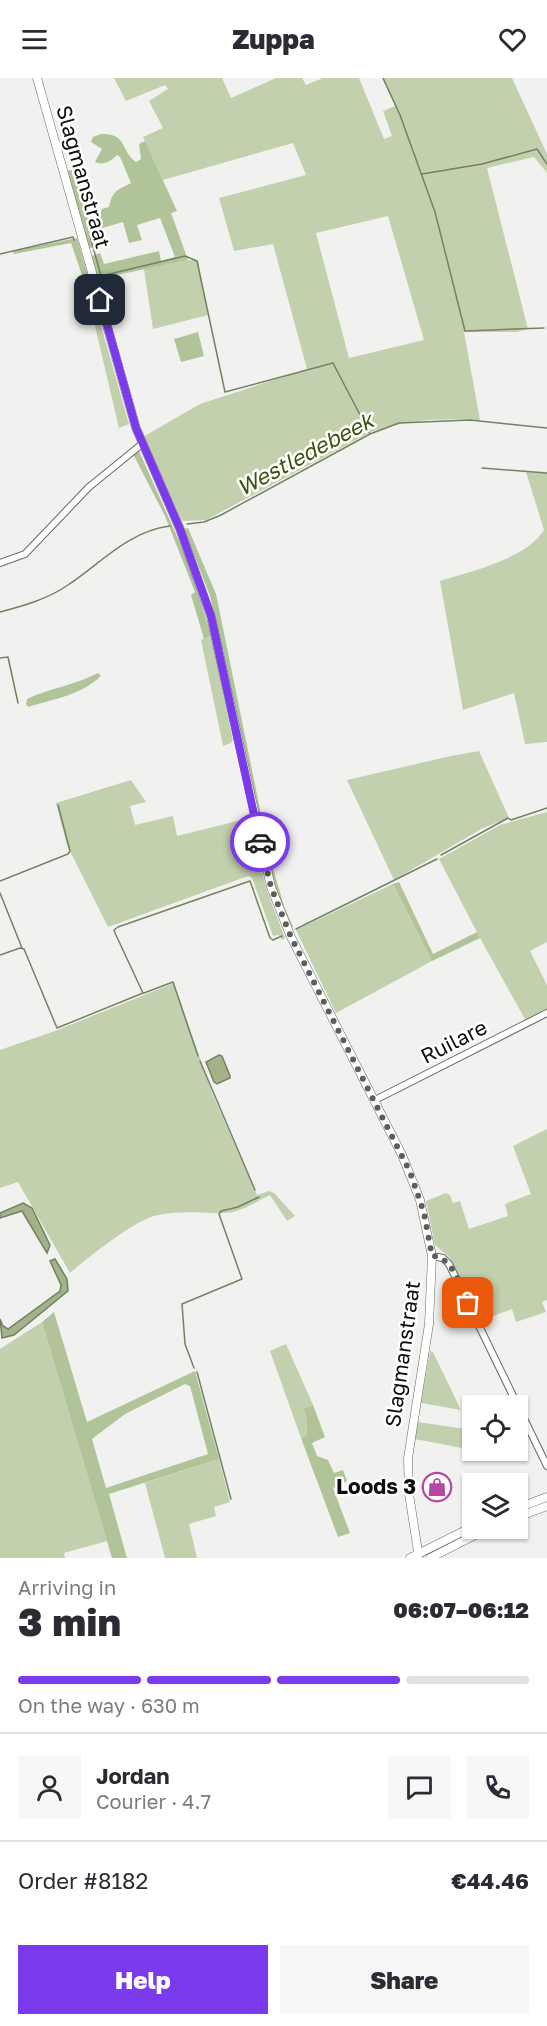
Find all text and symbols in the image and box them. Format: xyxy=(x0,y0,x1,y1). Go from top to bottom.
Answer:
icon: menu xyxy=(18,23,51,56)
text: Zuppa xyxy=(232,23,315,55)
icon: heart xyxy=(496,23,529,56)
street label: Slagmanstraat xyxy=(51,102,117,251)
pin xyxy=(74,274,125,325)
icon: home xyxy=(83,283,116,316)
water label: Westledebeek xyxy=(232,405,380,501)
courier xyxy=(230,812,290,872)
icon: car xyxy=(244,826,277,859)
street label: Ruilare xyxy=(416,1013,491,1069)
pin xyxy=(442,1277,493,1328)
street label: Slagmanstraat xyxy=(379,1279,425,1429)
icon: bag xyxy=(451,1286,484,1319)
map controls xyxy=(462,1395,528,1539)
button: locate xyxy=(462,1395,528,1461)
shop icon: Loods 3 xyxy=(421,1471,453,1503)
place label: Loods 3 xyxy=(336,1473,416,1499)
button: layers xyxy=(462,1473,528,1539)
text: Arriving in xyxy=(18,1575,116,1599)
text: 06:07–06:12 xyxy=(393,1596,529,1623)
text: 3 min xyxy=(18,1598,121,1645)
text: On the way · 630 m xyxy=(18,1693,200,1717)
button: person xyxy=(18,1756,81,1819)
button: chat xyxy=(388,1756,451,1819)
button: phone xyxy=(466,1756,529,1819)
text: Jordan xyxy=(96,1762,170,1789)
text: Courier · 4.7 xyxy=(96,1789,211,1813)
text: Order #8182 xyxy=(18,1867,148,1894)
text: €44.46 xyxy=(451,1867,529,1894)
button: Help xyxy=(18,1945,268,2014)
button: Share xyxy=(280,1945,529,2014)

